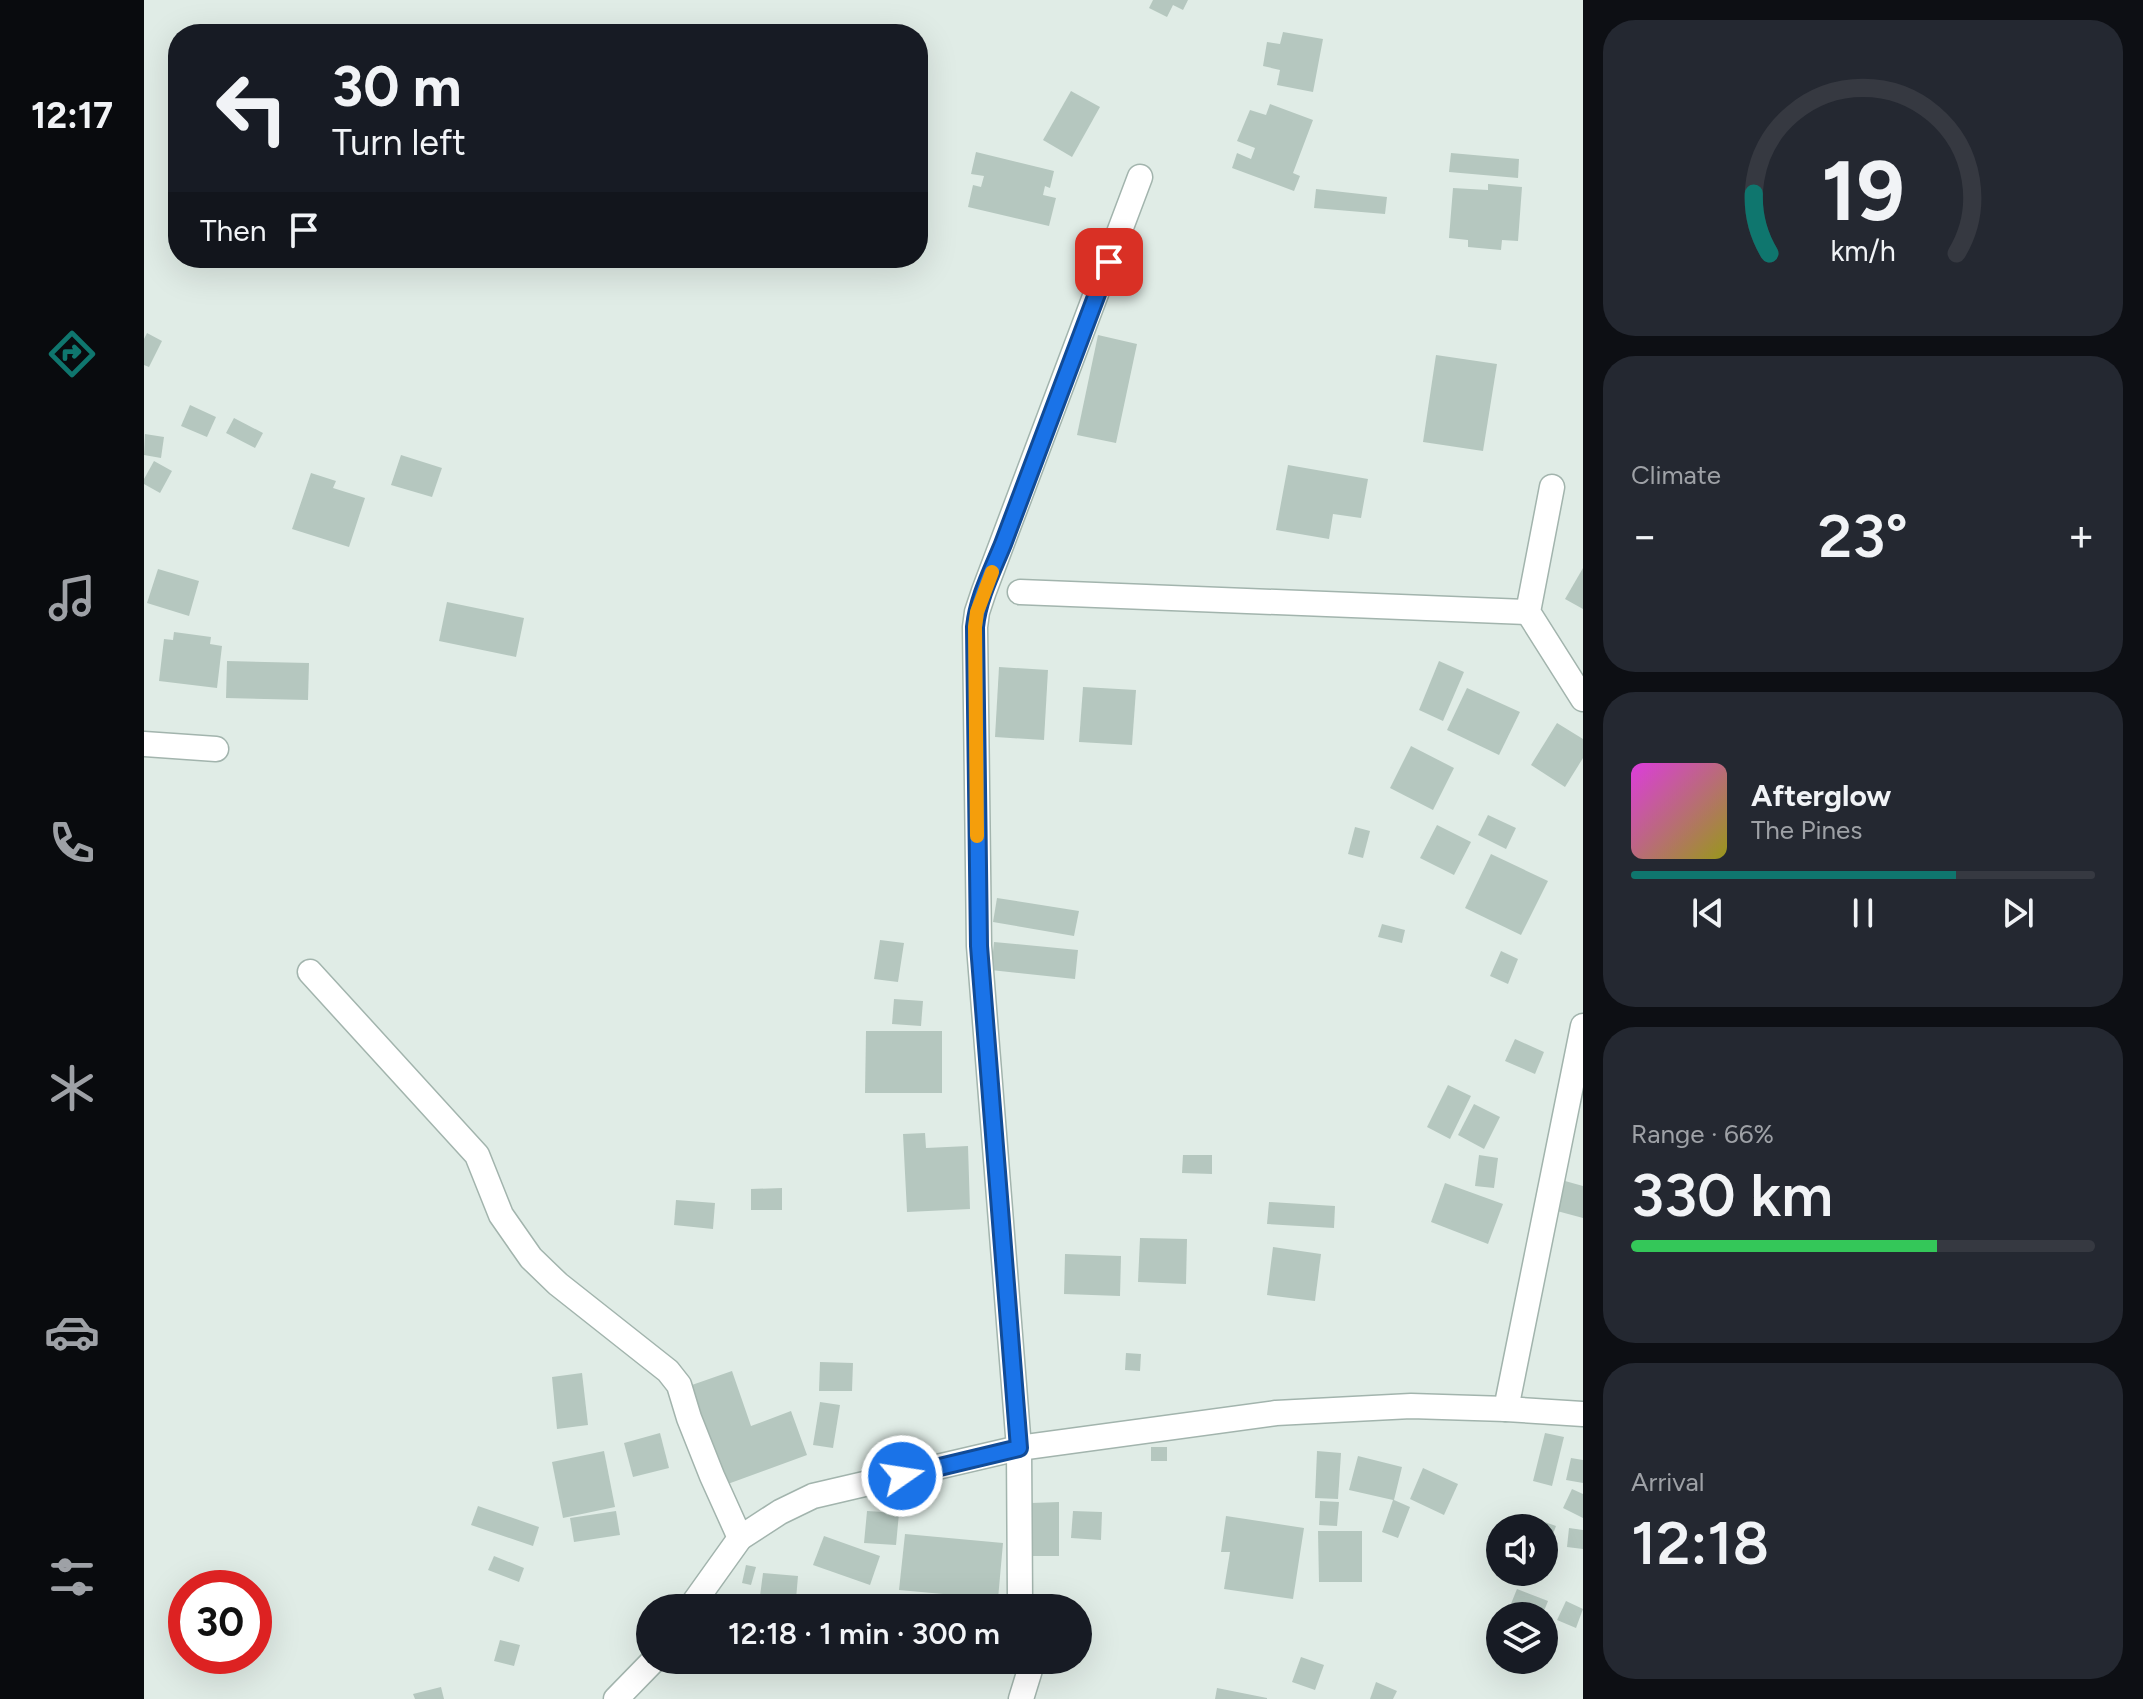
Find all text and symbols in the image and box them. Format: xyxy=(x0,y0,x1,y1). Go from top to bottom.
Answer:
text: 30 m xyxy=(332,53,462,120)
icon: left xyxy=(200,56,304,160)
text: 12:17 xyxy=(31,94,113,137)
text: Turn left xyxy=(332,121,466,164)
text: 19 xyxy=(1821,140,1905,240)
icon: arrive xyxy=(282,208,326,252)
text: Then xyxy=(200,212,266,249)
pin xyxy=(1075,228,1143,296)
text: km/h xyxy=(1830,234,1896,268)
icon: arrive xyxy=(1087,240,1131,284)
icon: directions xyxy=(44,326,100,382)
text: Climate xyxy=(1631,459,1721,491)
text: 23° xyxy=(1818,500,1908,572)
text: − xyxy=(1631,509,1658,562)
text: + xyxy=(2068,509,2095,562)
icon: music xyxy=(44,570,100,626)
text: Afterglow xyxy=(1751,777,1891,814)
text: The Pines xyxy=(1751,814,1862,846)
icon: phone xyxy=(44,815,100,871)
icon: previous xyxy=(1686,891,1730,935)
icon: pause xyxy=(1841,891,1885,935)
icon: next xyxy=(1996,891,2040,935)
icon: climate xyxy=(44,1060,100,1116)
text: Range · 66% xyxy=(1631,1118,1774,1150)
text: 330 km xyxy=(1631,1159,1833,1231)
icon: car xyxy=(44,1304,100,1360)
position arrow xyxy=(860,1434,944,1518)
text: Arrival xyxy=(1631,1466,1704,1498)
text: 12:18 xyxy=(1631,1507,1769,1579)
map controls xyxy=(1486,1514,1558,1674)
button: sound xyxy=(1486,1514,1558,1586)
icon: filters xyxy=(44,1549,100,1605)
speed limit sign: 30 xyxy=(168,1570,272,1674)
button: layers xyxy=(1486,1602,1558,1674)
text: 12:18 · 1 min · 300 m xyxy=(728,1615,1000,1652)

